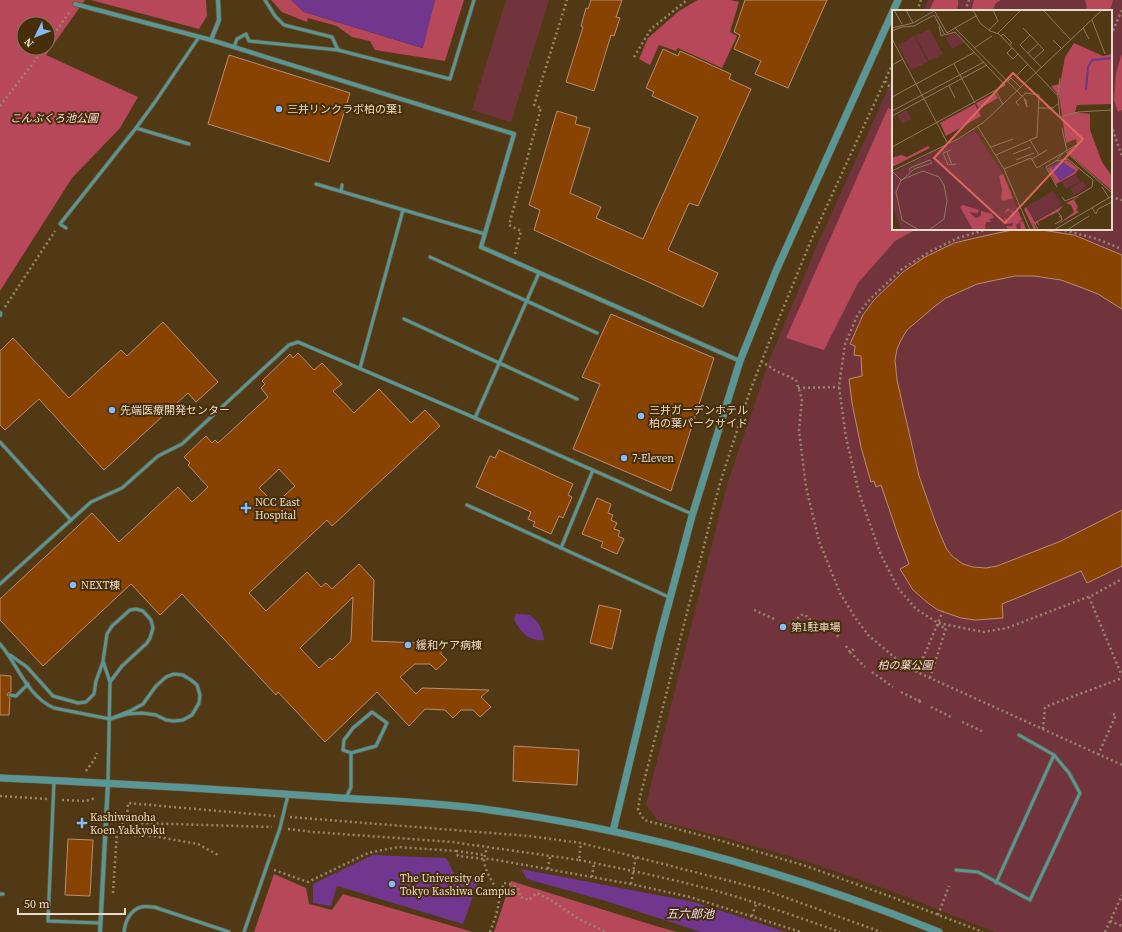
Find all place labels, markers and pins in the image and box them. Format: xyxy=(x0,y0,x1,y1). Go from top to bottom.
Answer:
place label: 三井リンクラボ柏の葉1 xyxy=(287,102,403,117)
marker: 三井リンクラボ柏の葉1 xyxy=(274,104,284,114)
place label: 先端医療開発センター xyxy=(120,403,230,418)
place label: 三井ガーデンホテル 柏の葉パークサイド xyxy=(649,403,748,431)
marker: 先端医療開発センター xyxy=(107,405,117,415)
marker: 三井ガーデンホテル 柏の葉パークサイド xyxy=(636,411,646,421)
place label: 7-Eleven xyxy=(632,451,674,466)
marker: 7-Eleven xyxy=(619,453,629,463)
place label: NCC East Hospital xyxy=(255,495,300,523)
marker: NCC East Hospital xyxy=(240,502,252,514)
place label: NEXT棟 xyxy=(81,578,120,593)
marker: NEXT棟 xyxy=(68,580,78,590)
place label: 第1駐車場 xyxy=(791,620,841,635)
marker: 第1駐車場 xyxy=(778,622,788,632)
place label: 緩和ケア病棟 xyxy=(416,638,482,653)
marker: 緩和ケア病棟 xyxy=(403,640,413,650)
place label: Kashiwanoha Koen Yakkyoku xyxy=(90,810,166,838)
marker: Kashiwanoha Koen Yakkyoku xyxy=(77,818,87,828)
place label: The University of Tokyo Kashiwa Campus xyxy=(400,871,515,899)
marker: The University of Tokyo Kashiwa Campus xyxy=(387,879,397,889)

